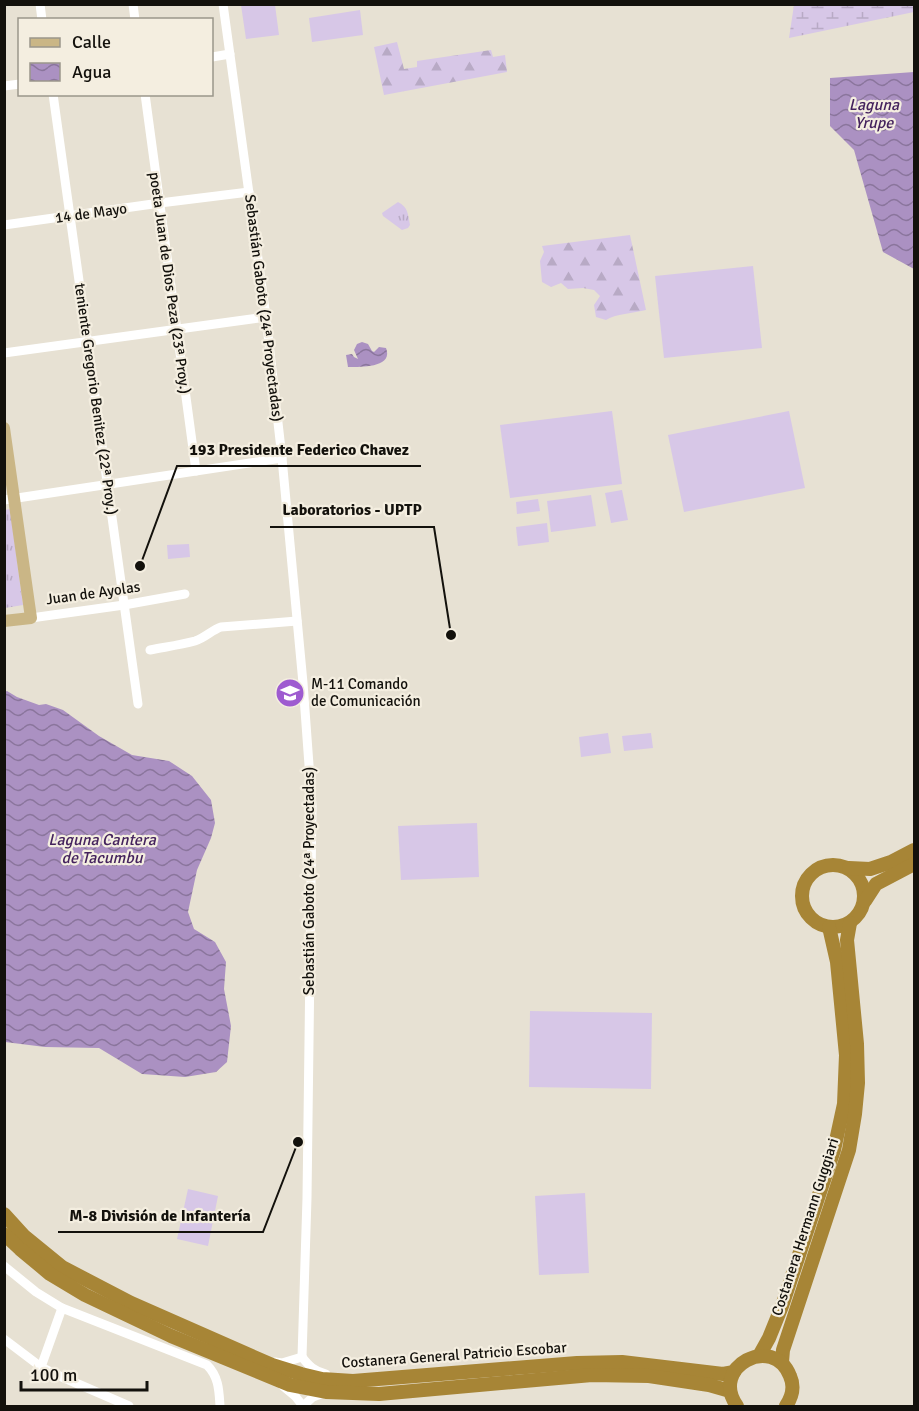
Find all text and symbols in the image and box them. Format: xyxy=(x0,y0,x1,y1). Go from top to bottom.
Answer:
legend xyxy=(18,18,213,96)
text: Calle xyxy=(72,31,111,53)
text: Agua xyxy=(72,61,111,83)
water label: Laguna Yrupe xyxy=(849,95,900,133)
street label: poeta Juan de Dios Peza (23ª Proy.) xyxy=(146,171,194,395)
street label: Sebastián Gaboto (24ª Proyectadas) xyxy=(241,193,287,423)
street label: 14 de Mayo xyxy=(54,199,128,227)
street label: teniente Gregorio Benitez (22ª Proy.) xyxy=(71,282,121,516)
callout: 193 Presidente Federico Chavez xyxy=(177,432,421,466)
text: 193 Presidente Federico Chavez xyxy=(189,440,409,460)
callout: Laboratorios - UPTP xyxy=(270,493,434,527)
text: Laboratorios - UPTP xyxy=(282,500,422,520)
street label: Juan de Ayolas xyxy=(45,577,142,609)
place label: M-11 Comando de Comunicación xyxy=(311,675,421,710)
school or university icon: M-11 Comando de Comunicación xyxy=(274,677,306,709)
street label: Sebastián Gaboto (24ª Proyectadas) xyxy=(300,767,318,995)
water label: Laguna Cantera de Tacumbu xyxy=(48,830,157,868)
street label: Costanera Hermann Guggiari xyxy=(768,1136,842,1318)
callout: M-8 División de Infantería xyxy=(58,1198,263,1232)
text: M-8 División de Infantería xyxy=(69,1206,251,1226)
street label: Costanera General Patricio Escobar xyxy=(341,1338,568,1372)
scale bar xyxy=(21,1354,147,1392)
text: 100 m xyxy=(30,1364,77,1386)

